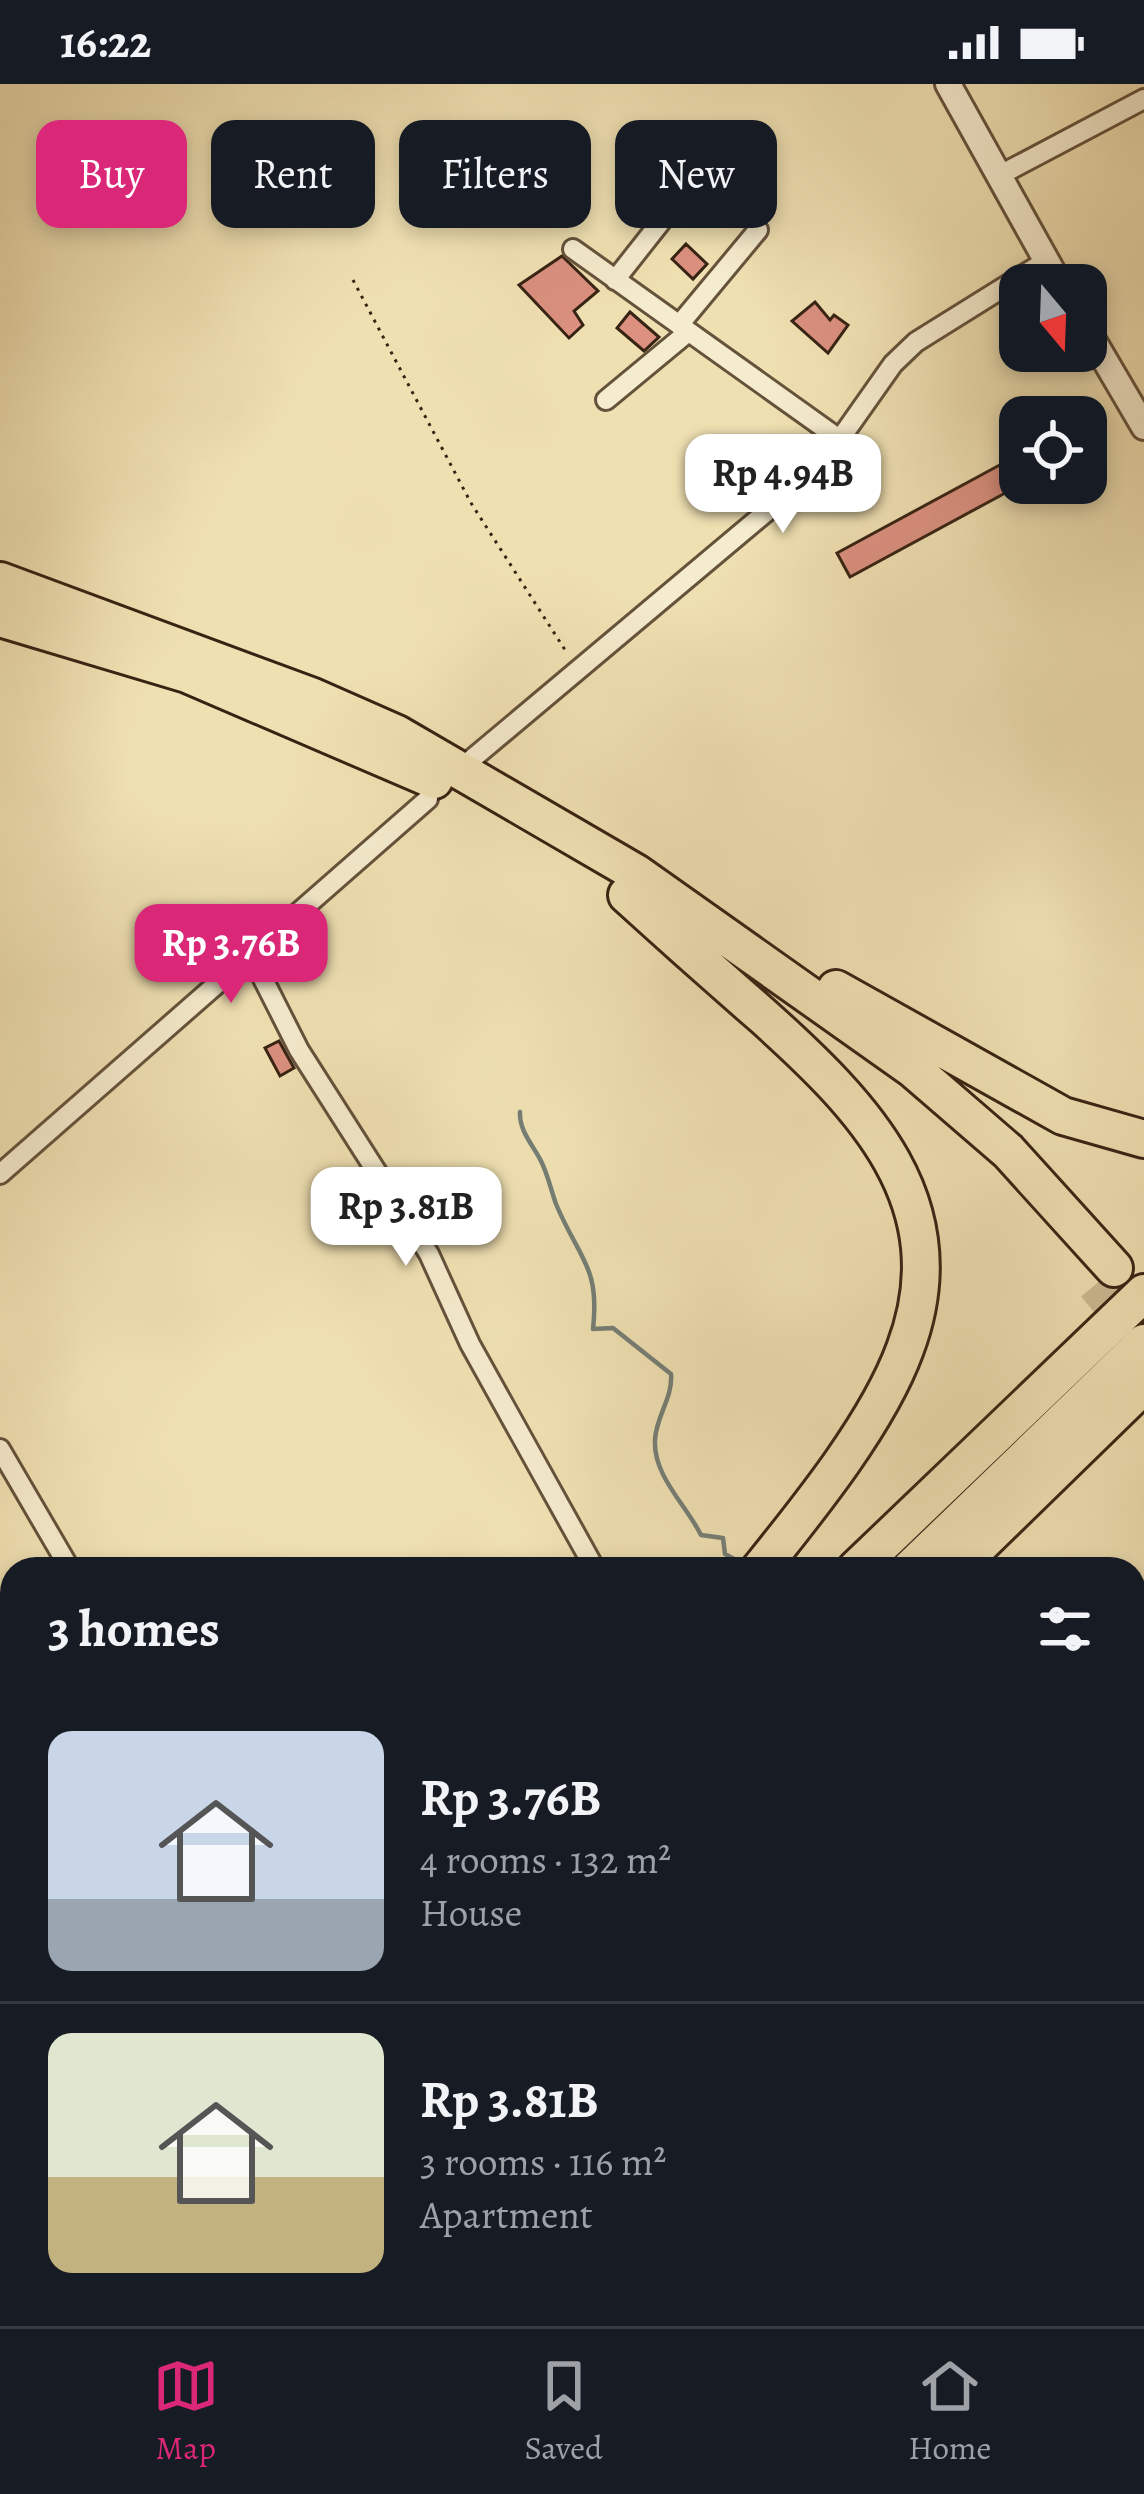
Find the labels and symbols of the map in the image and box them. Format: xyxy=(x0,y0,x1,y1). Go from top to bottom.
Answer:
north arrow xyxy=(999,264,1107,372)
pin: Rp 4.94B xyxy=(659,434,907,536)
pin: Rp 3.76B xyxy=(107,904,355,1006)
pin: Rp 3.81B xyxy=(282,1167,530,1269)

